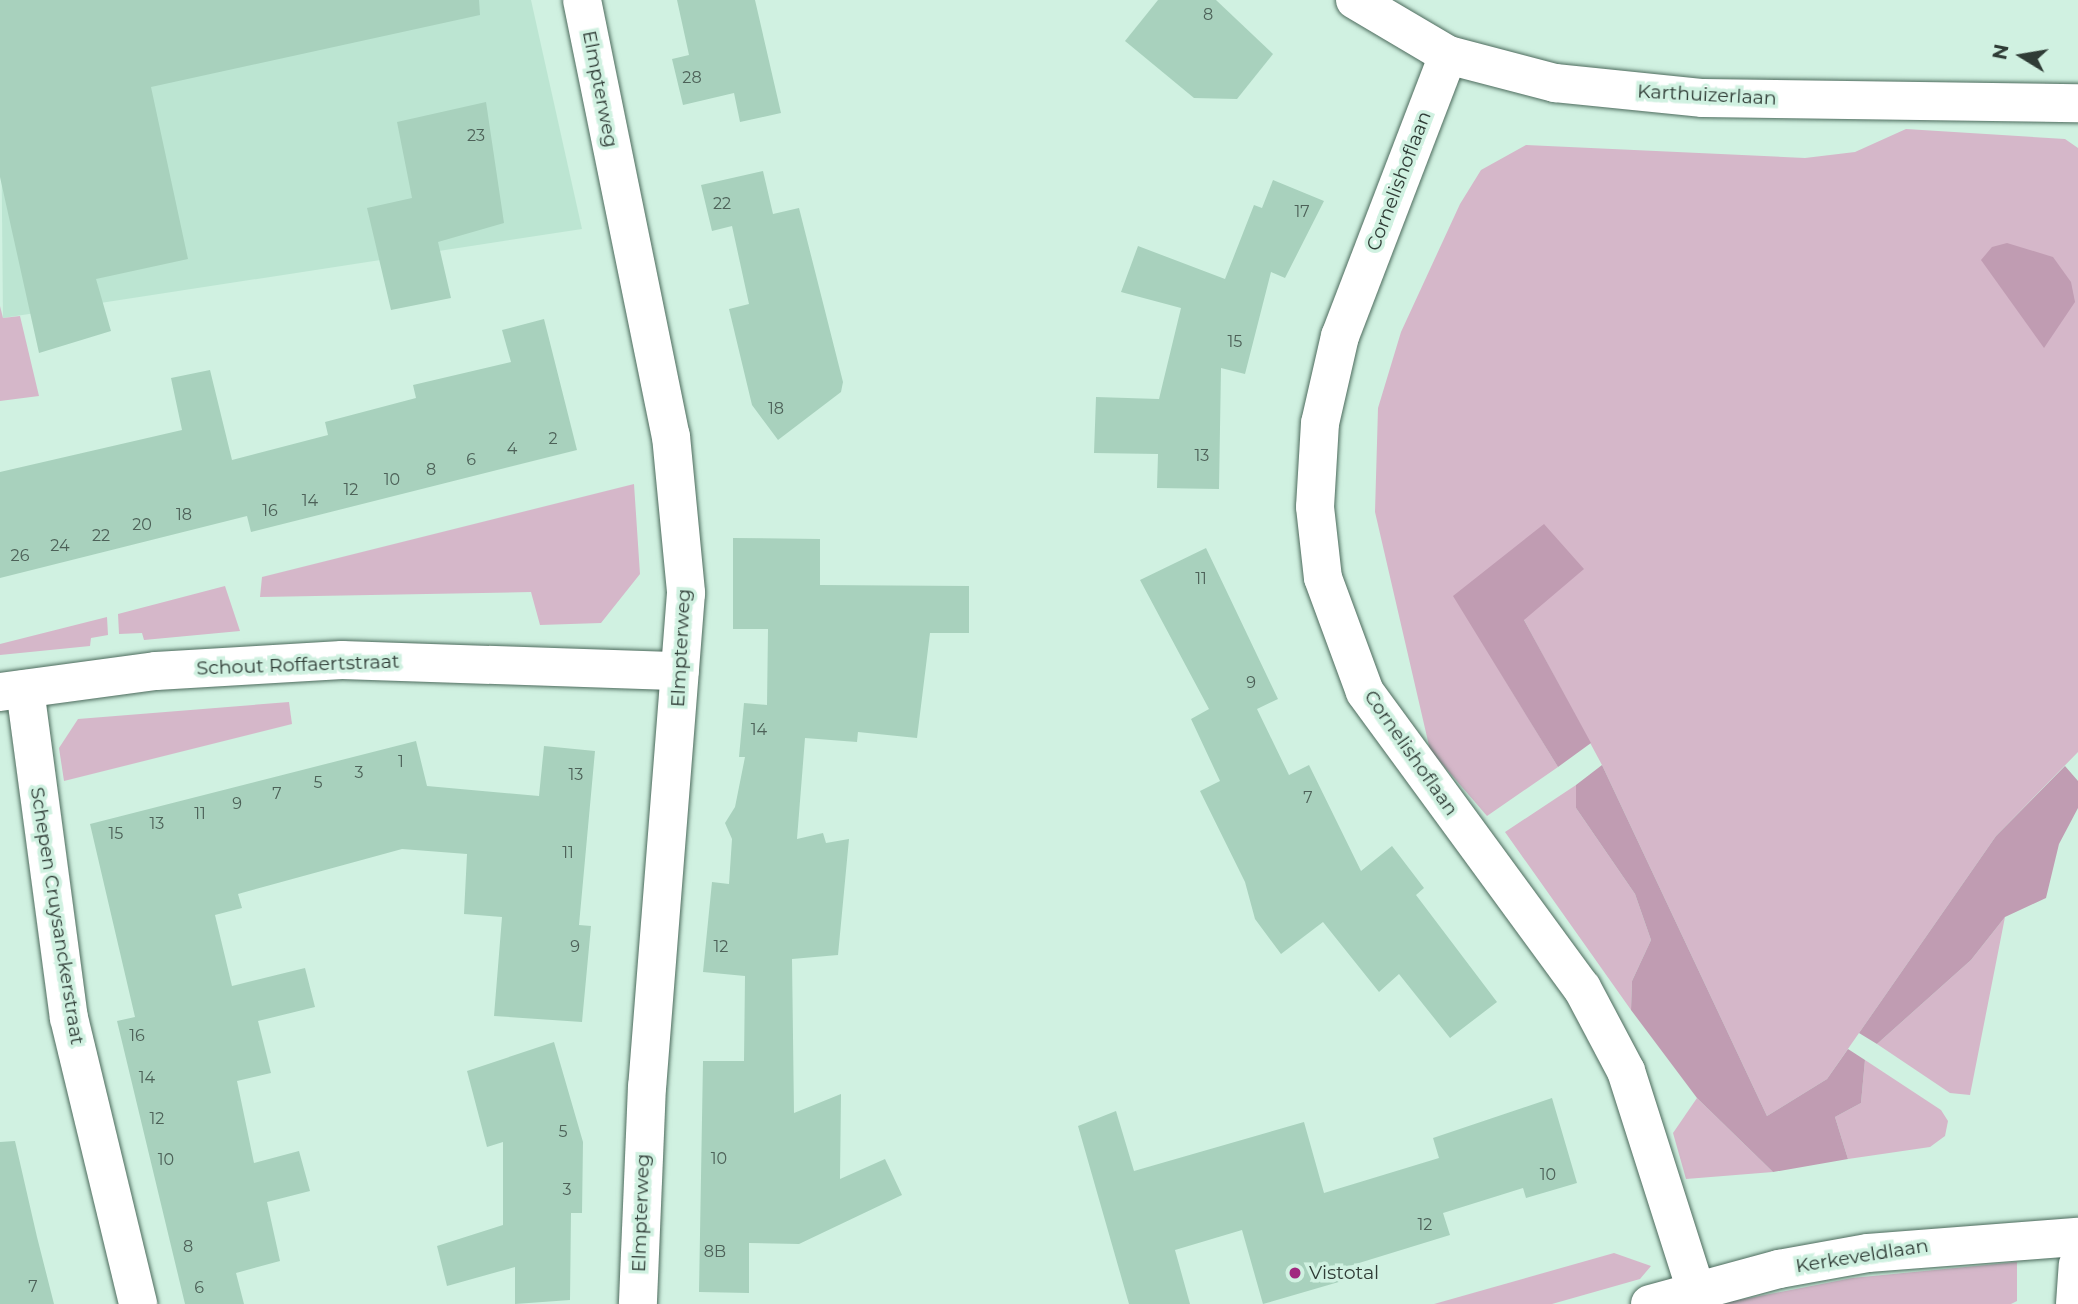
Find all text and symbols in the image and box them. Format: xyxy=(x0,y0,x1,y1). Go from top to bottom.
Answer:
house number: 8 xyxy=(1203,5,1213,25)
north arrow xyxy=(1987,21,2057,91)
street label: Elmpterweg xyxy=(578,29,622,149)
text: N xyxy=(1988,42,2014,62)
house number: 28 xyxy=(682,68,702,88)
street label: Karthuizerlaan xyxy=(1637,80,1777,110)
street label: Cornelishoflaan xyxy=(1362,108,1436,254)
house number: 23 xyxy=(467,126,485,146)
house number: 22 xyxy=(713,194,731,214)
house number: 17 xyxy=(1294,202,1310,222)
house number: 15 xyxy=(1228,332,1242,352)
house number: 18 xyxy=(768,399,784,419)
house number: 2 xyxy=(548,429,558,449)
house number: 4 xyxy=(507,439,517,459)
house number: 13 xyxy=(1195,446,1209,466)
house number: 6 xyxy=(466,450,476,470)
house number: 8 xyxy=(426,460,436,480)
house number: 10 xyxy=(384,470,400,490)
house number: 12 xyxy=(344,480,358,500)
house number: 14 xyxy=(302,491,318,511)
house number: 16 xyxy=(262,501,278,521)
house number: 18 xyxy=(176,505,192,525)
house number: 20 xyxy=(132,515,152,535)
house number: 22 xyxy=(92,526,110,546)
house number: 24 xyxy=(50,536,70,556)
house number: 26 xyxy=(11,546,29,566)
house number: 11 xyxy=(1195,569,1207,589)
street label: Elmpterweg xyxy=(667,588,695,708)
street label: Schout Roffaertstraat xyxy=(196,650,400,680)
house number: 9 xyxy=(1246,673,1256,693)
street label: Cornelishoflaan xyxy=(1359,686,1463,820)
house number: 14 xyxy=(751,720,767,740)
house number: 1 xyxy=(398,752,404,772)
house number: 3 xyxy=(354,763,364,783)
house number: 13 xyxy=(569,765,583,785)
house number: 5 xyxy=(313,773,323,793)
house number: 7 xyxy=(272,784,282,804)
street label: Schepen Cruysanckerstraat xyxy=(25,786,89,1046)
house number: 7 xyxy=(1303,788,1313,808)
house number: 9 xyxy=(232,794,242,814)
house number: 11 xyxy=(194,804,206,824)
house number: 13 xyxy=(150,814,164,834)
house number: 15 xyxy=(109,824,123,844)
house number: 11 xyxy=(562,843,574,863)
house number: 9 xyxy=(570,937,580,957)
house number: 12 xyxy=(714,937,728,957)
house number: 16 xyxy=(129,1026,145,1046)
house number: 14 xyxy=(139,1068,155,1088)
house number: 12 xyxy=(150,1109,164,1129)
house number: 5 xyxy=(558,1122,568,1142)
house number: 10 xyxy=(711,1149,727,1169)
house number: 10 xyxy=(158,1150,174,1170)
street label: Elmpterweg xyxy=(628,1153,654,1273)
house number: 10 xyxy=(1540,1165,1556,1185)
house number: 3 xyxy=(562,1180,572,1200)
house number: 12 xyxy=(1418,1215,1432,1235)
street label: Kerkeveldlaan xyxy=(1794,1234,1930,1278)
house number: 8 xyxy=(183,1237,193,1257)
house number: 8B xyxy=(704,1242,726,1262)
place label: Vistotal xyxy=(1309,1262,1379,1284)
marker: Vistotal xyxy=(1287,1265,1303,1281)
house number: 7 xyxy=(28,1277,38,1297)
house number: 6 xyxy=(194,1278,204,1298)

